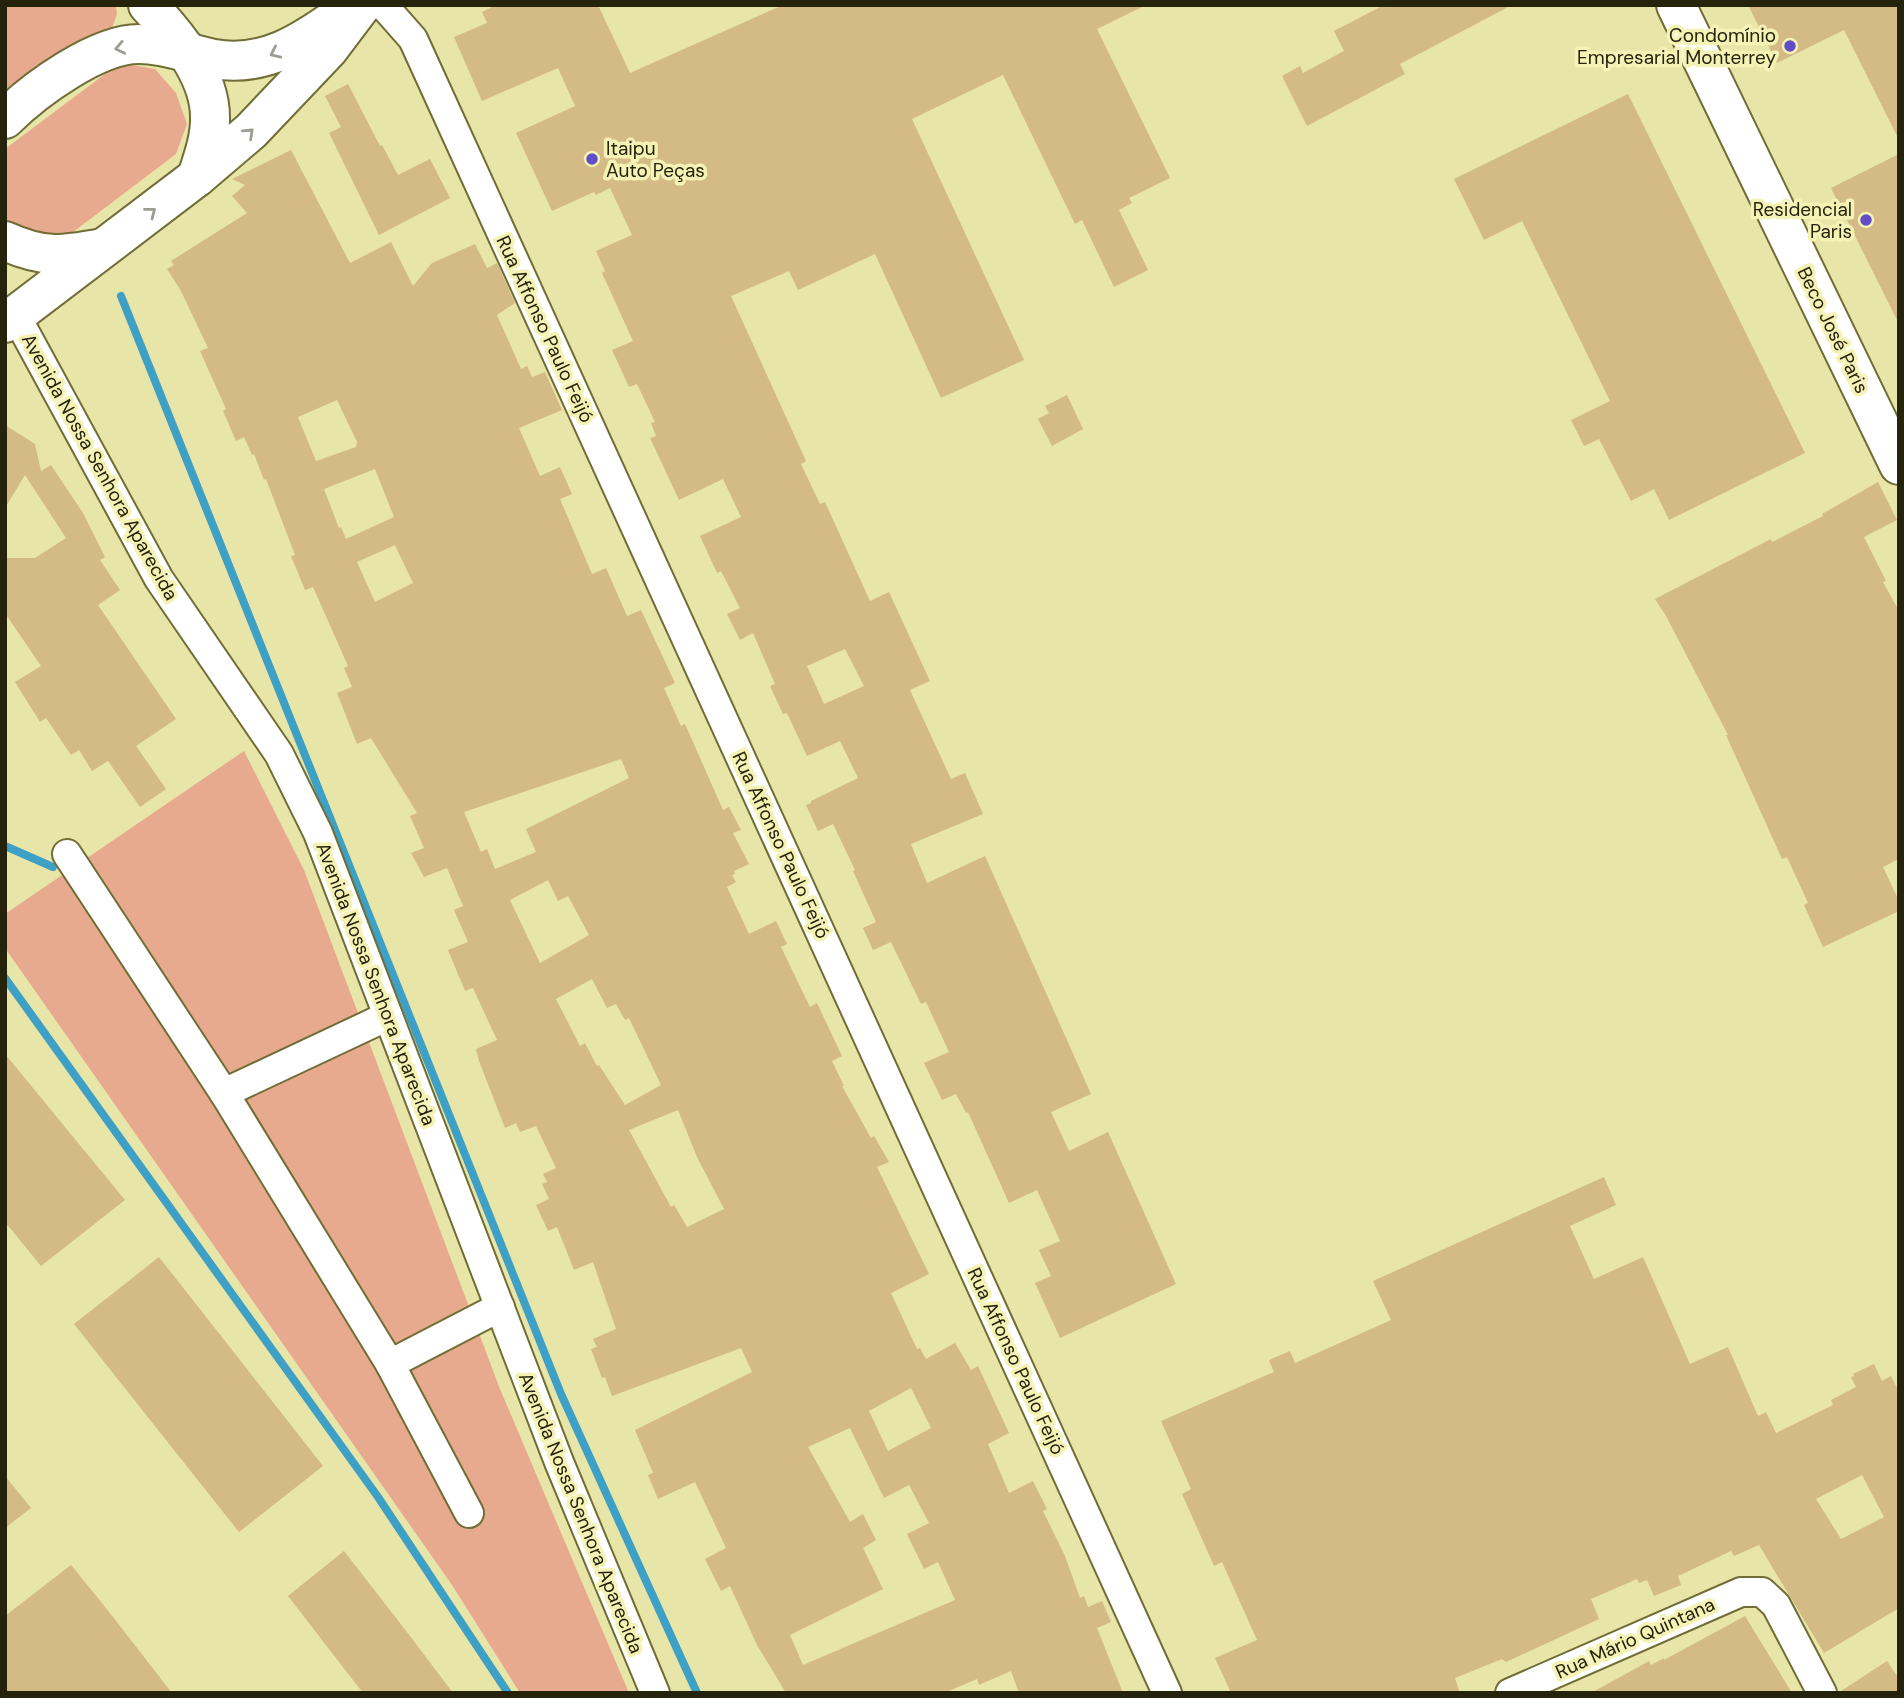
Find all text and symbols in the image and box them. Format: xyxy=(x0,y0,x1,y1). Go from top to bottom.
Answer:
place label: Condomínio Empresarial Monterrey xyxy=(1577,23,1776,70)
marker: Condomínio Empresarial Monterrey xyxy=(1782,38,1798,54)
one-way arrow xyxy=(114,39,126,54)
one-way arrow xyxy=(270,45,282,59)
one-way arrow xyxy=(241,129,254,141)
place label: Itaipu Auto Peças xyxy=(606,136,705,183)
marker: Itaipu Auto Peças xyxy=(584,151,600,167)
place label: Residencial Paris xyxy=(1753,197,1852,244)
one-way arrow xyxy=(144,208,156,221)
marker: Residencial Paris xyxy=(1858,212,1874,228)
street label: Rua Affonso Paulo Feijó xyxy=(491,231,599,427)
street label: Beco José Paris xyxy=(1792,263,1874,397)
street label: Avenida Nossa Senhora Aparecida xyxy=(16,329,184,605)
street label: Rua Affonso Paulo Feijó xyxy=(727,747,835,943)
street label: Avenida Nossa Senhora Aparecida xyxy=(310,839,442,1129)
street label: Rua Affonso Paulo Feijó xyxy=(962,1263,1070,1459)
street label: Avenida Nossa Senhora Aparecida xyxy=(513,1369,649,1657)
street label: Rua Mário Quintana xyxy=(1551,1592,1719,1684)

